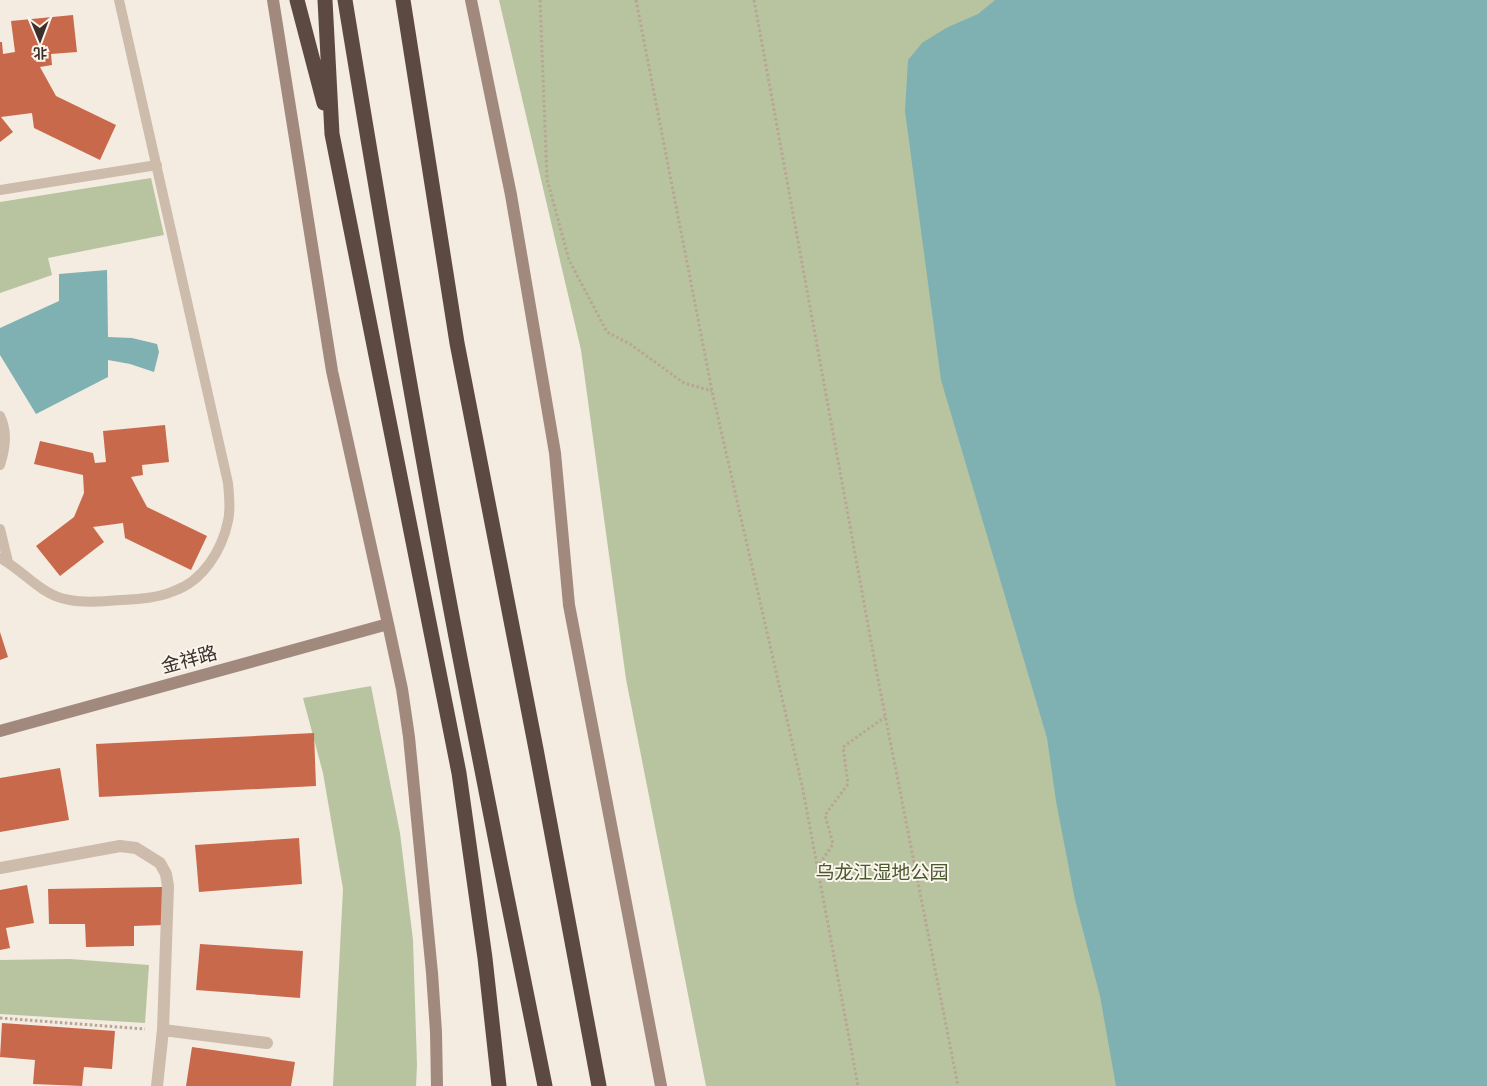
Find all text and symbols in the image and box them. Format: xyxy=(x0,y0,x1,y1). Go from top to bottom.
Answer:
north arrow xyxy=(15,15,65,65)
text: 北 xyxy=(33,43,47,64)
street label: 金祥路 xyxy=(158,637,220,680)
park label: 乌龙江湿地公园 xyxy=(815,857,949,886)

